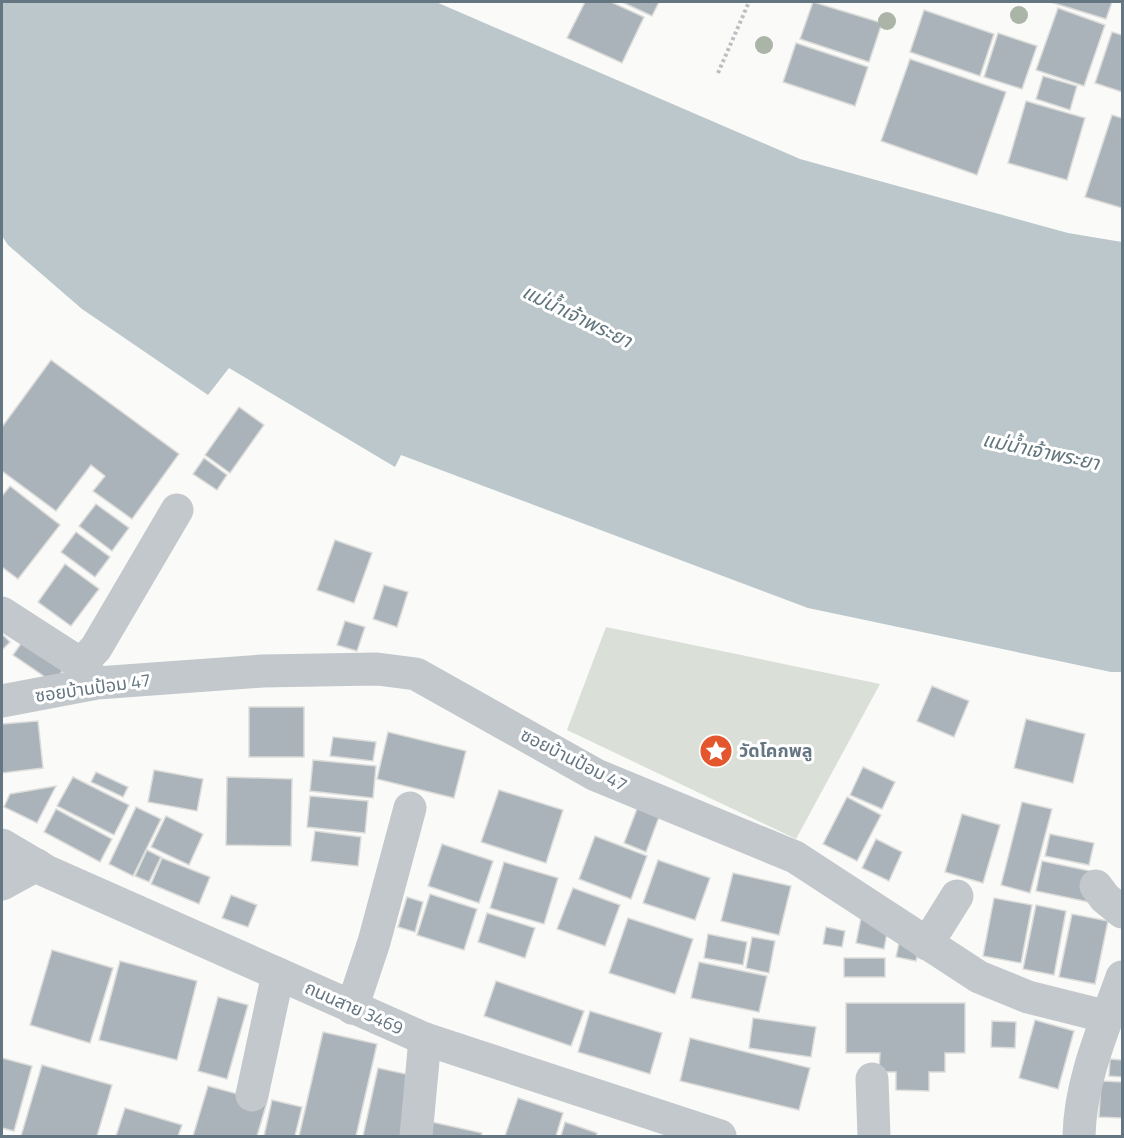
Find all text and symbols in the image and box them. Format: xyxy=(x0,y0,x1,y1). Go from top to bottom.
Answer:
water label: แม่น้ำเจ้าพระยา xyxy=(517,276,638,356)
water label: แม่น้ำเจ้าพระยา xyxy=(980,423,1103,478)
street label: ซอยบ้านป้อม 47 xyxy=(33,666,153,709)
street label: ซอยบ้านป้อม 47 xyxy=(516,721,632,798)
place icon: วัดโคกพลู xyxy=(698,733,734,769)
place label: วัดโคกพลู xyxy=(739,737,813,764)
street label: ถนนสาย 3469 xyxy=(301,974,408,1041)

